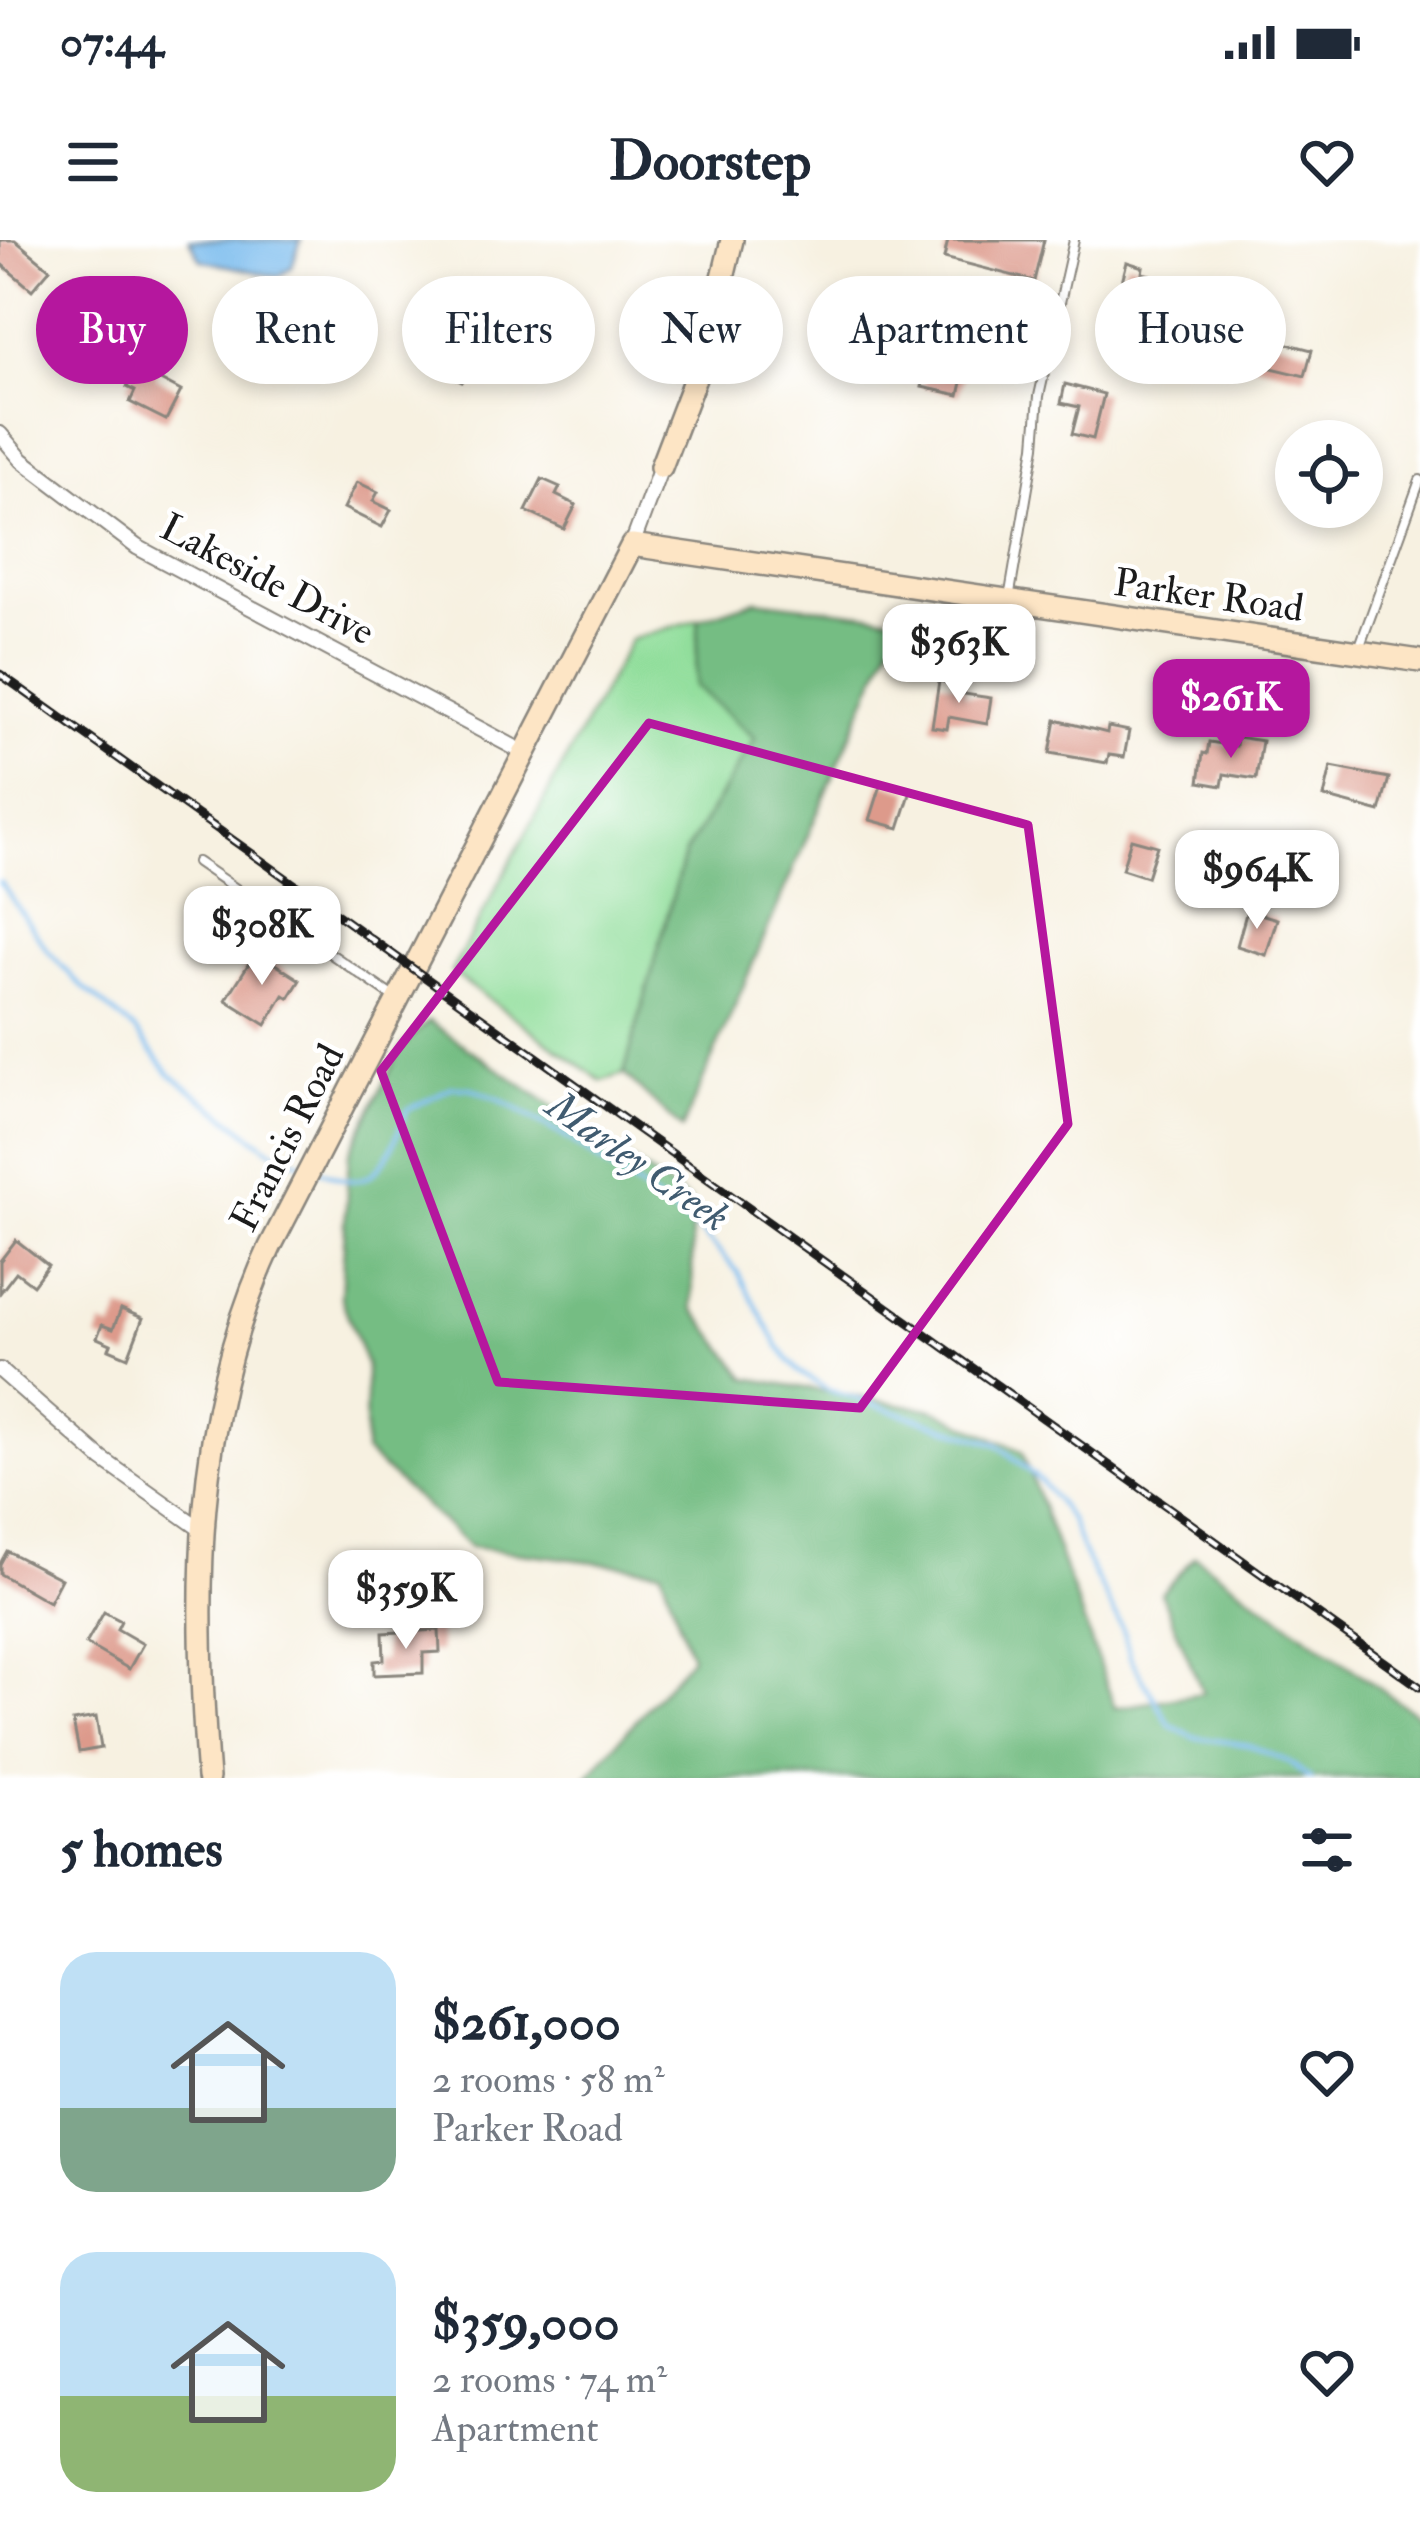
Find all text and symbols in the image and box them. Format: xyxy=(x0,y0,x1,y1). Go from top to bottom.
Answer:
text: 07:44 xyxy=(60,14,163,70)
text: Doorstep xyxy=(609,128,811,196)
icon: menu xyxy=(60,129,126,195)
icon: heart xyxy=(1294,129,1360,195)
chip: Buy xyxy=(36,276,188,384)
chip: Rent xyxy=(212,276,378,384)
chip: Filters xyxy=(402,276,595,384)
chip: New xyxy=(619,276,783,384)
chip: Apartment xyxy=(807,276,1071,384)
chip: House xyxy=(1095,276,1286,384)
map controls xyxy=(1275,420,1383,528)
button: locate xyxy=(1275,420,1383,528)
street label: Lakeside Drive xyxy=(152,502,383,656)
street label: Parker Road xyxy=(1111,558,1307,633)
pin: $363K xyxy=(875,604,1043,706)
text: $363K xyxy=(910,618,1008,667)
pin: $261K xyxy=(1147,659,1315,761)
text: $261K xyxy=(1180,673,1282,722)
pin: $964K xyxy=(1173,830,1341,932)
text: $964K xyxy=(1202,844,1312,893)
pin: $308K xyxy=(178,886,346,988)
text: $308K xyxy=(211,900,313,949)
street label: Francis Road xyxy=(219,1036,355,1239)
water label: Marley Creek xyxy=(534,1078,739,1244)
pin: $359K xyxy=(322,1550,490,1652)
text: $359K xyxy=(355,1564,457,1613)
icon: filters xyxy=(1294,1817,1360,1883)
text: 5 homes xyxy=(60,1818,223,1882)
text: $261,000 xyxy=(432,1991,621,2055)
icon: home xyxy=(156,2000,300,2144)
icon: heart xyxy=(1294,2039,1360,2105)
text: 2 rooms · 58 m² xyxy=(432,2055,665,2104)
text: Parker Road xyxy=(432,2104,623,2153)
text: $359,000 xyxy=(432,2291,620,2355)
icon: home xyxy=(156,2300,300,2444)
icon: heart xyxy=(1294,2339,1360,2405)
text: 2 rooms · 74 m² xyxy=(432,2355,667,2404)
text: Apartment xyxy=(432,2404,599,2453)

